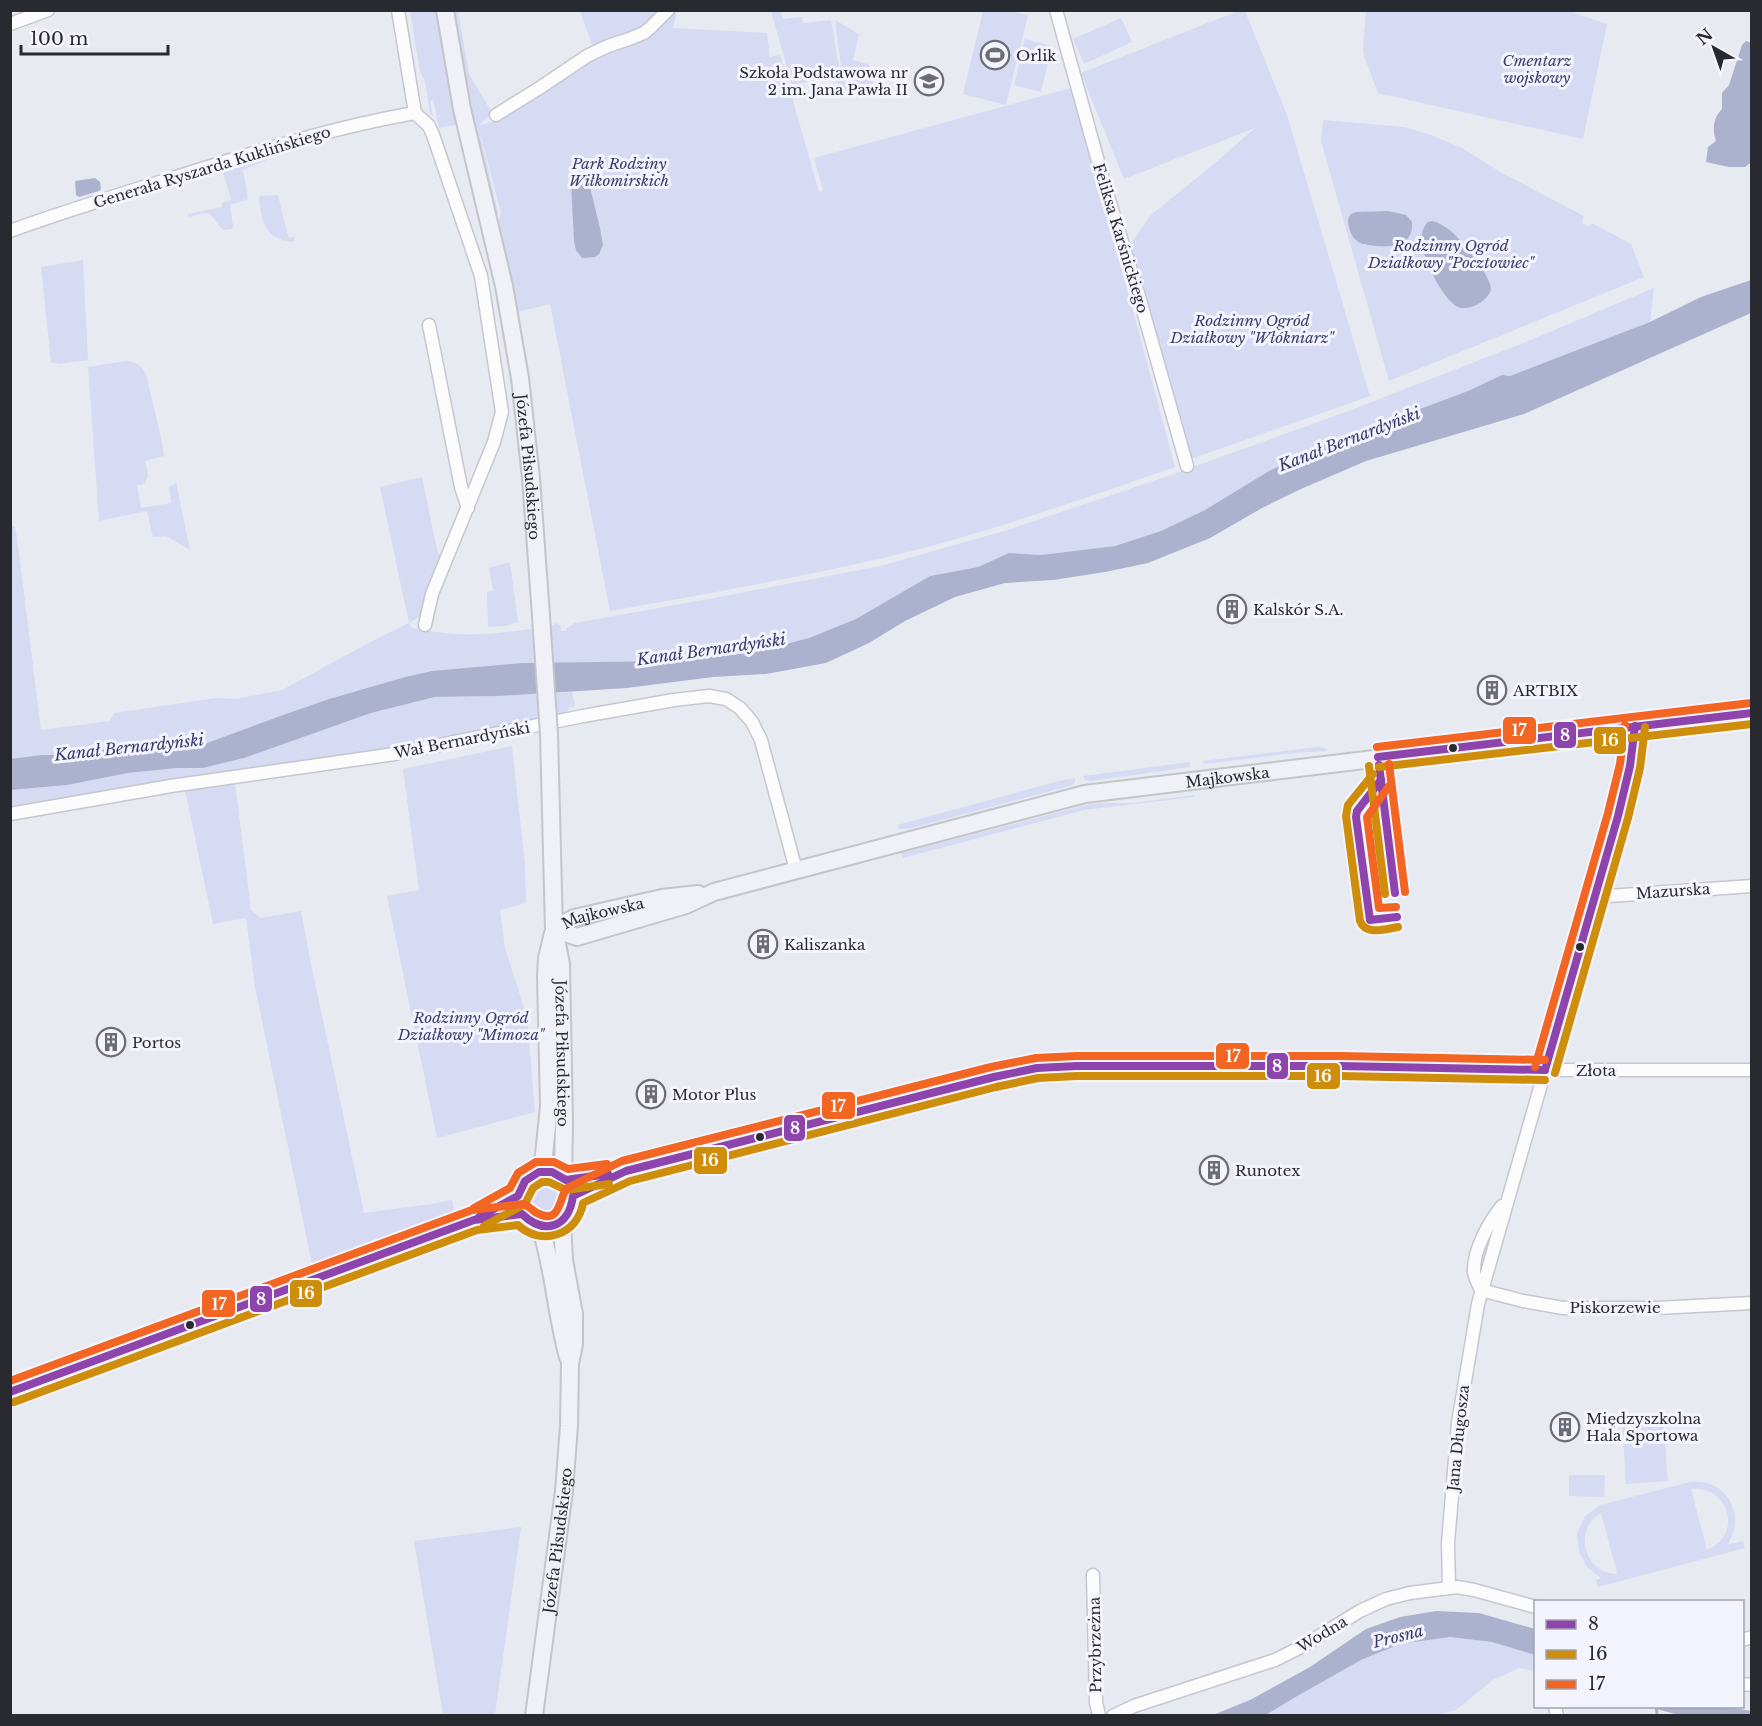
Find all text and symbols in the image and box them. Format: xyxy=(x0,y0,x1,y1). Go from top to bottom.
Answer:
scale bar xyxy=(21,18,168,56)
north arrow xyxy=(1684,18,1744,78)
text: N xyxy=(1692,24,1717,49)
text: 100 m xyxy=(30,28,88,50)
sports icon: Orlik xyxy=(979,39,1011,71)
place label: Orlik xyxy=(1016,46,1057,65)
park label: Cmentarz wojskowy xyxy=(1503,51,1572,87)
place label: Szkoła Podstawowa nr 2 im. Jana Pawła II xyxy=(739,63,909,99)
school or university icon: Szkoła Podstawowa nr 2 im. Jana Pawła II xyxy=(913,65,945,97)
street label: Generała Ryszarda Kuklińskiego xyxy=(91,122,333,212)
park label: Park Rodziny Wiłkomirskich xyxy=(569,154,670,190)
street label: Feliksa Karśnickiego xyxy=(1089,161,1153,315)
park label: Rodzinny Ogród Działkowy "Pocztowiec" xyxy=(1367,236,1535,272)
park label: Rodzinny Ogród Działkowy "Włókniarz" xyxy=(1169,311,1335,347)
street label: Józefa Piłsudskiego xyxy=(512,391,545,541)
water label: Kanał Bernardyński xyxy=(1274,403,1423,476)
building icon: Kalskór S.A. xyxy=(1216,593,1248,625)
place label: Kalskór S.A. xyxy=(1253,600,1343,619)
water label: Kanał Bernardyński xyxy=(634,629,787,669)
building icon: ARTBIX xyxy=(1476,674,1508,706)
place label: ARTBIX xyxy=(1512,681,1579,700)
line badge: 17 xyxy=(1502,716,1537,745)
street label: Wał Bernardyński xyxy=(392,718,531,763)
text: 17 xyxy=(1511,720,1527,740)
line badge: 8 xyxy=(1553,721,1577,749)
text: 8 xyxy=(1560,725,1570,745)
line badge: 16 xyxy=(1593,726,1627,755)
water label: Kanał Bernardyński xyxy=(52,729,205,765)
text: 16 xyxy=(1601,730,1619,750)
unlabelled marker xyxy=(1447,742,1459,754)
street label: Majkowska xyxy=(1184,762,1271,791)
street label: Mazurska xyxy=(1635,879,1712,903)
street label: Majkowska xyxy=(558,893,646,933)
building icon: Kaliszanka xyxy=(747,928,779,960)
place label: Kaliszanka xyxy=(784,935,866,954)
unlabelled marker xyxy=(1574,941,1586,953)
street label: Józefa Piłsudskiego xyxy=(552,978,574,1127)
park label: Rodzinny Ogród Działkowy "Mimoza" xyxy=(397,1008,546,1044)
building icon: Portos xyxy=(95,1026,127,1058)
place label: Portos xyxy=(132,1033,181,1052)
line badge: 17 xyxy=(1215,1042,1250,1070)
text: 17 xyxy=(1225,1046,1241,1066)
line badge: 8 xyxy=(1266,1052,1289,1080)
text: 8 xyxy=(1272,1056,1282,1076)
street label: Złota xyxy=(1576,1061,1617,1080)
line badge: 16 xyxy=(1306,1062,1341,1090)
text: 16 xyxy=(1314,1066,1332,1086)
building icon: Motor Plus xyxy=(635,1078,667,1110)
place label: Motor Plus xyxy=(672,1085,757,1104)
line badge: 17 xyxy=(821,1091,856,1120)
text: 17 xyxy=(830,1096,846,1116)
line badge: 8 xyxy=(783,1114,806,1142)
text: 8 xyxy=(790,1118,800,1138)
unlabelled marker xyxy=(754,1131,766,1143)
line badge: 16 xyxy=(693,1146,728,1175)
text: 16 xyxy=(701,1150,719,1170)
building icon: Runotex xyxy=(1198,1154,1230,1186)
place label: Runotex xyxy=(1235,1161,1300,1180)
line badge: 16 xyxy=(289,1279,323,1308)
text: 16 xyxy=(297,1283,315,1303)
line badge: 8 xyxy=(249,1285,273,1313)
line badge: 17 xyxy=(201,1289,236,1318)
text: 8 xyxy=(256,1289,266,1309)
text: 17 xyxy=(211,1294,227,1314)
street label: Piskorzewie xyxy=(1569,1298,1661,1317)
unlabelled marker xyxy=(184,1319,196,1331)
street label: Jana Długosza xyxy=(1443,1383,1473,1494)
place label: Międzyszkolna Hala Sportowa xyxy=(1586,1409,1702,1445)
building icon: Międzyszkolna Hala Sportowa xyxy=(1549,1411,1581,1443)
street label: Józefa Piłsudskiego xyxy=(538,1467,575,1617)
street label: Przybrzeżna xyxy=(1085,1596,1105,1693)
legend xyxy=(1534,1600,1744,1708)
street label: Wodna xyxy=(1293,1611,1351,1657)
text: 8 xyxy=(1588,1613,1599,1635)
water label: Prosna xyxy=(1370,1620,1425,1652)
text: 16 xyxy=(1588,1643,1608,1665)
text: 17 xyxy=(1588,1673,1606,1695)

